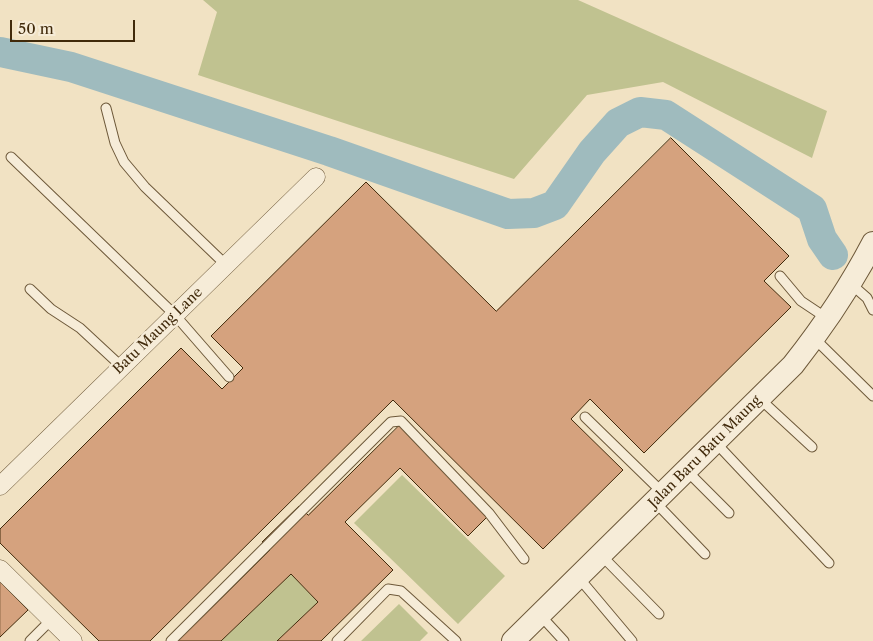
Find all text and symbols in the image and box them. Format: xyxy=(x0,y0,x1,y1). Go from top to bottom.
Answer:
scale bar xyxy=(12,10,138,42)
text: 50 m xyxy=(18,19,54,38)
street label: Batu Maung Lane xyxy=(110,284,206,378)
street label: Jalan Baru Batu Maung xyxy=(645,392,765,512)

